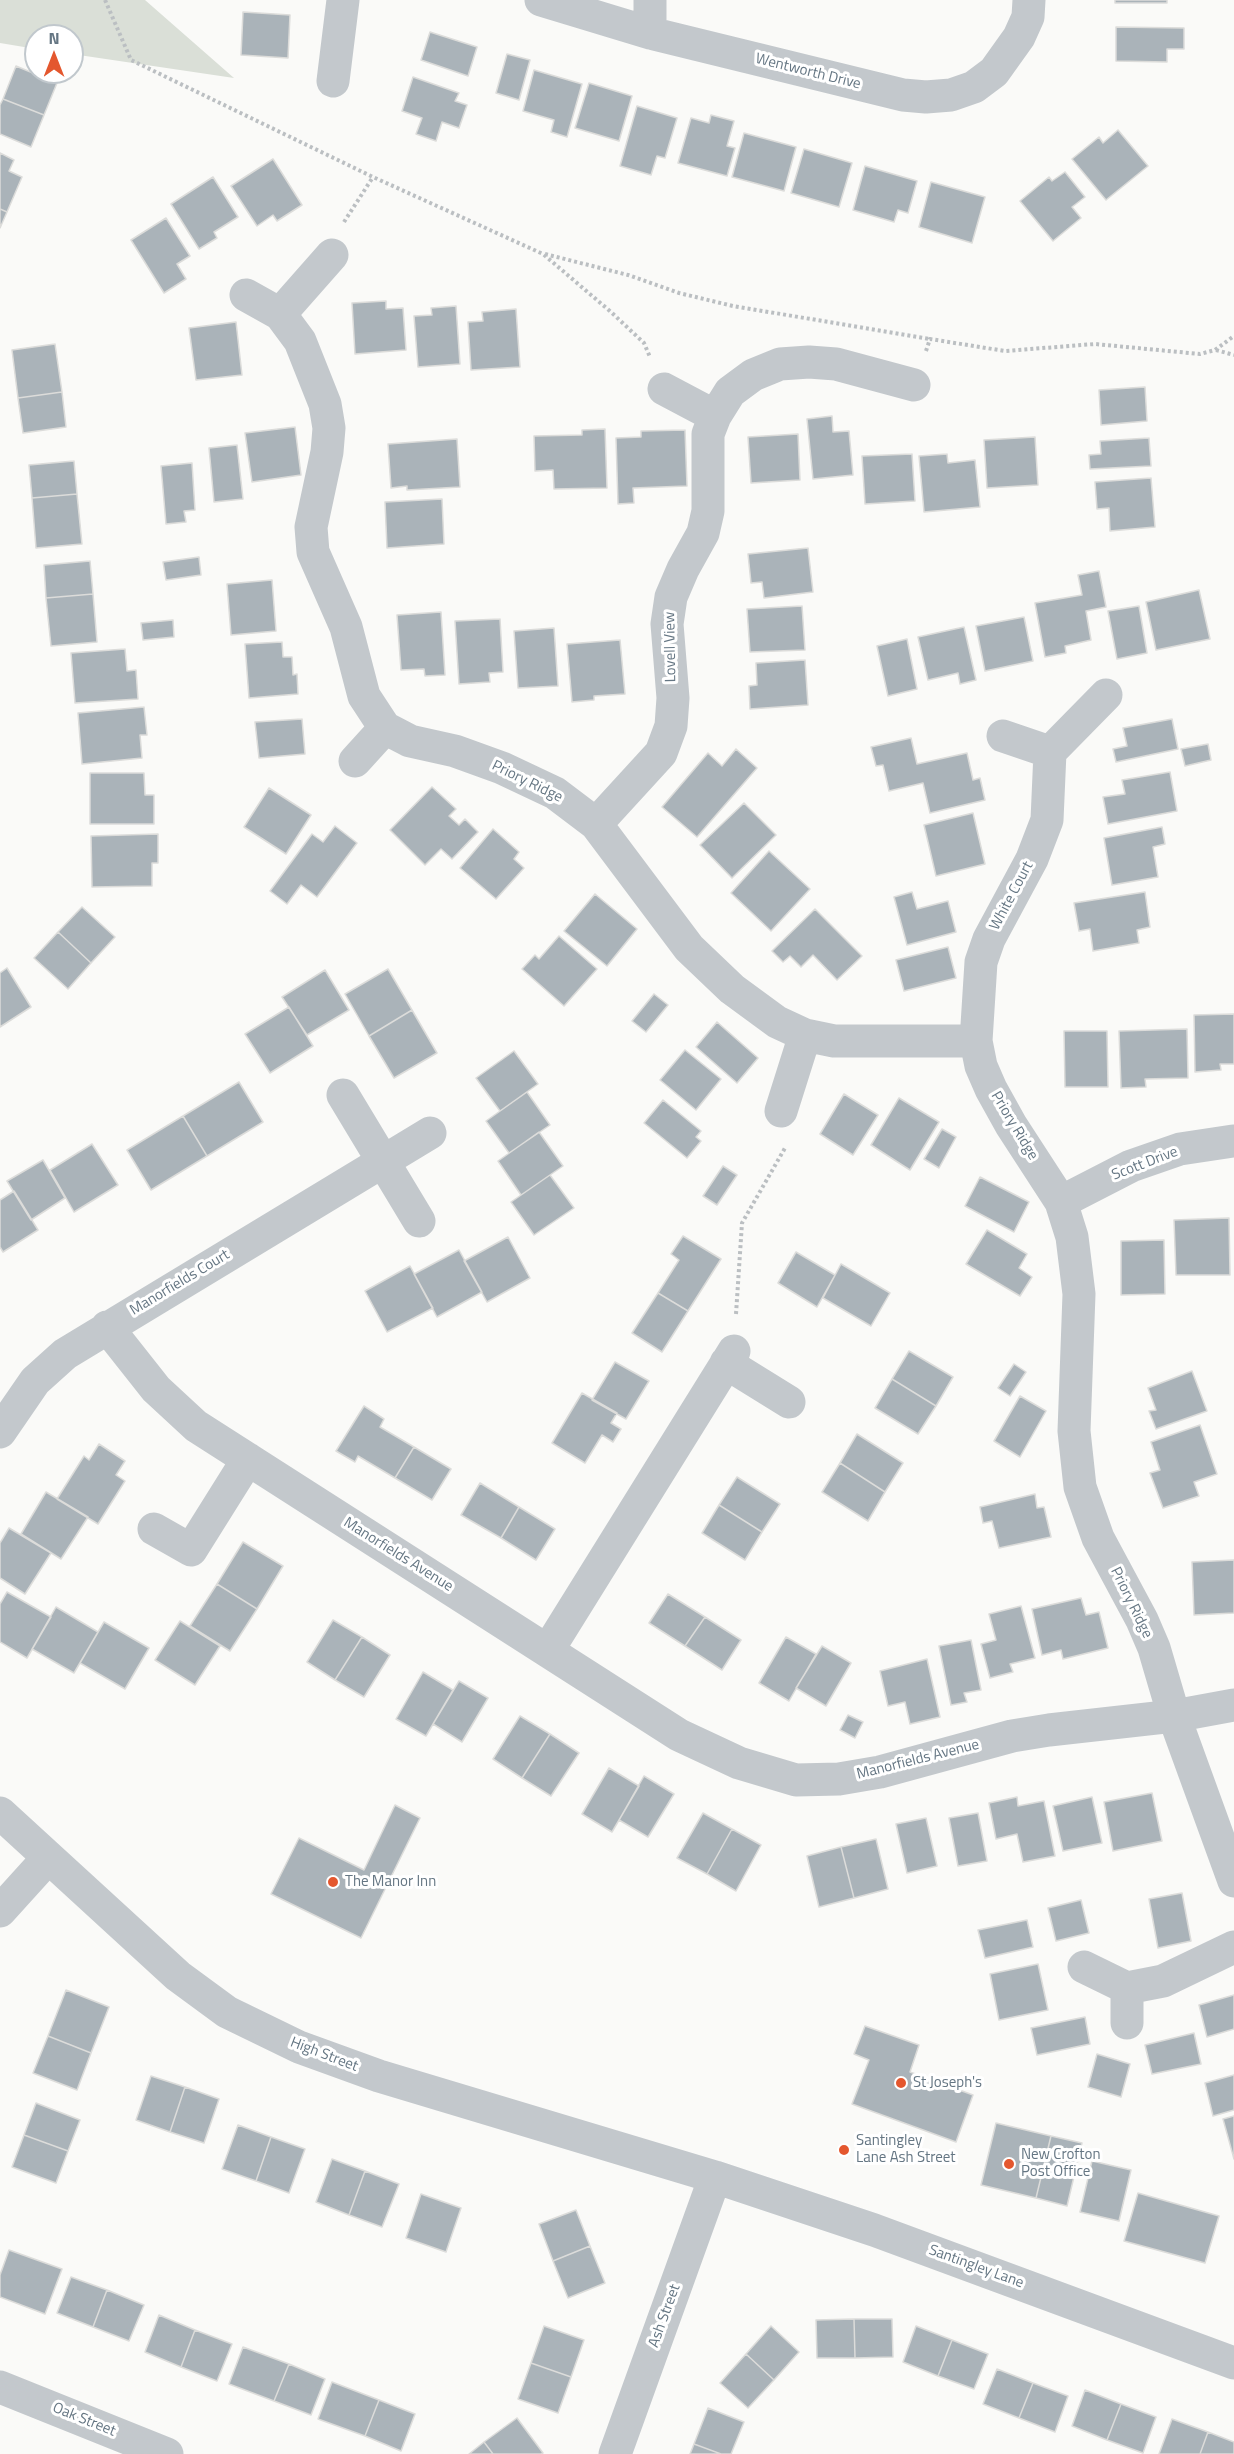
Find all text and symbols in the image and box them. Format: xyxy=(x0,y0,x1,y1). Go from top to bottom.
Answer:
north arrow xyxy=(24,24,84,84)
text: N xyxy=(48,26,60,50)
street label: Wentworth Drive xyxy=(754,50,862,94)
street label: Lovell View xyxy=(661,611,681,683)
street label: Priory Ridge xyxy=(489,757,565,807)
street label: White Court xyxy=(986,859,1038,933)
street label: Priory Ridge xyxy=(987,1088,1041,1164)
street label: Scott Drive xyxy=(1110,1143,1180,1185)
street label: Manorfields Court xyxy=(127,1246,233,1320)
street label: Manorfields Avenue xyxy=(340,1514,456,1596)
street label: Priory Ridge xyxy=(1106,1565,1156,1641)
street label: Manorfields Avenue xyxy=(855,1736,981,1784)
place label: The Manor Inn xyxy=(345,1873,436,1891)
marker: The Manor Inn xyxy=(326,1875,340,1889)
street label: High Street xyxy=(288,2034,360,2076)
place label: St Joseph's xyxy=(913,2074,982,2092)
marker: St Joseph's xyxy=(894,2076,908,2090)
place label: Santingley Lane Ash Street xyxy=(856,2132,956,2167)
marker: Santingley Lane Ash Street xyxy=(837,2143,851,2157)
place label: New Crofton Post Office xyxy=(1021,2146,1101,2181)
marker: New Crofton Post Office xyxy=(1002,2157,1016,2171)
street label: Santingley Lane xyxy=(926,2241,1026,2293)
street label: Ash Street xyxy=(645,2282,685,2350)
street label: Oak Street xyxy=(50,2399,118,2441)

